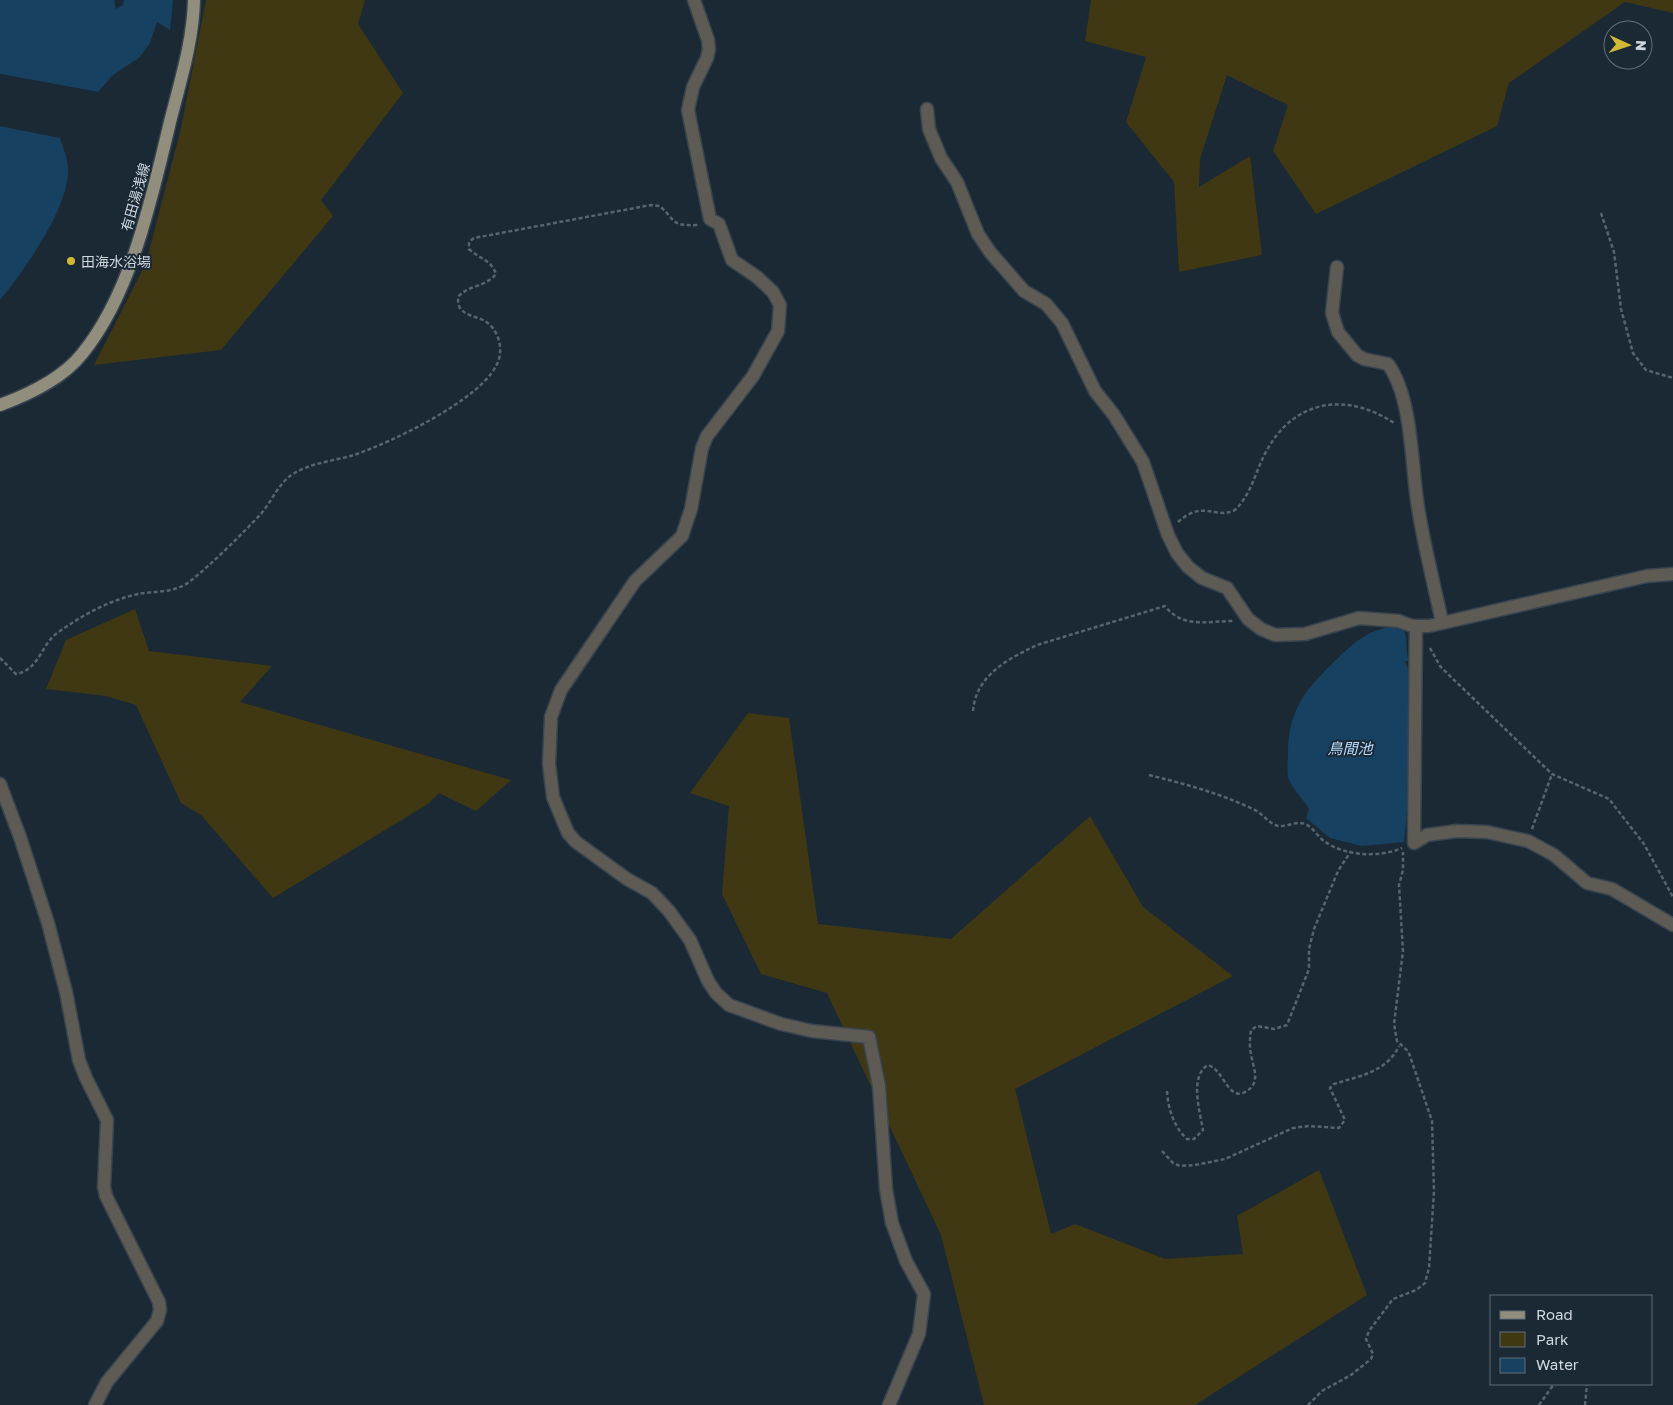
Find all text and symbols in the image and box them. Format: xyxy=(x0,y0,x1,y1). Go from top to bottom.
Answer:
north arrow xyxy=(1603,20,1653,70)
text: N xyxy=(1633,40,1650,51)
street label: 有田湯浅線 xyxy=(117,161,153,233)
place label: 田海水浴場 xyxy=(81,253,151,270)
marker: 田海水浴場 xyxy=(65,255,77,267)
water label: 鳥間池 xyxy=(1327,739,1374,757)
legend xyxy=(1490,1295,1653,1385)
text: Road xyxy=(1536,1305,1573,1323)
text: Park xyxy=(1536,1330,1569,1348)
text: Water xyxy=(1536,1355,1579,1373)

